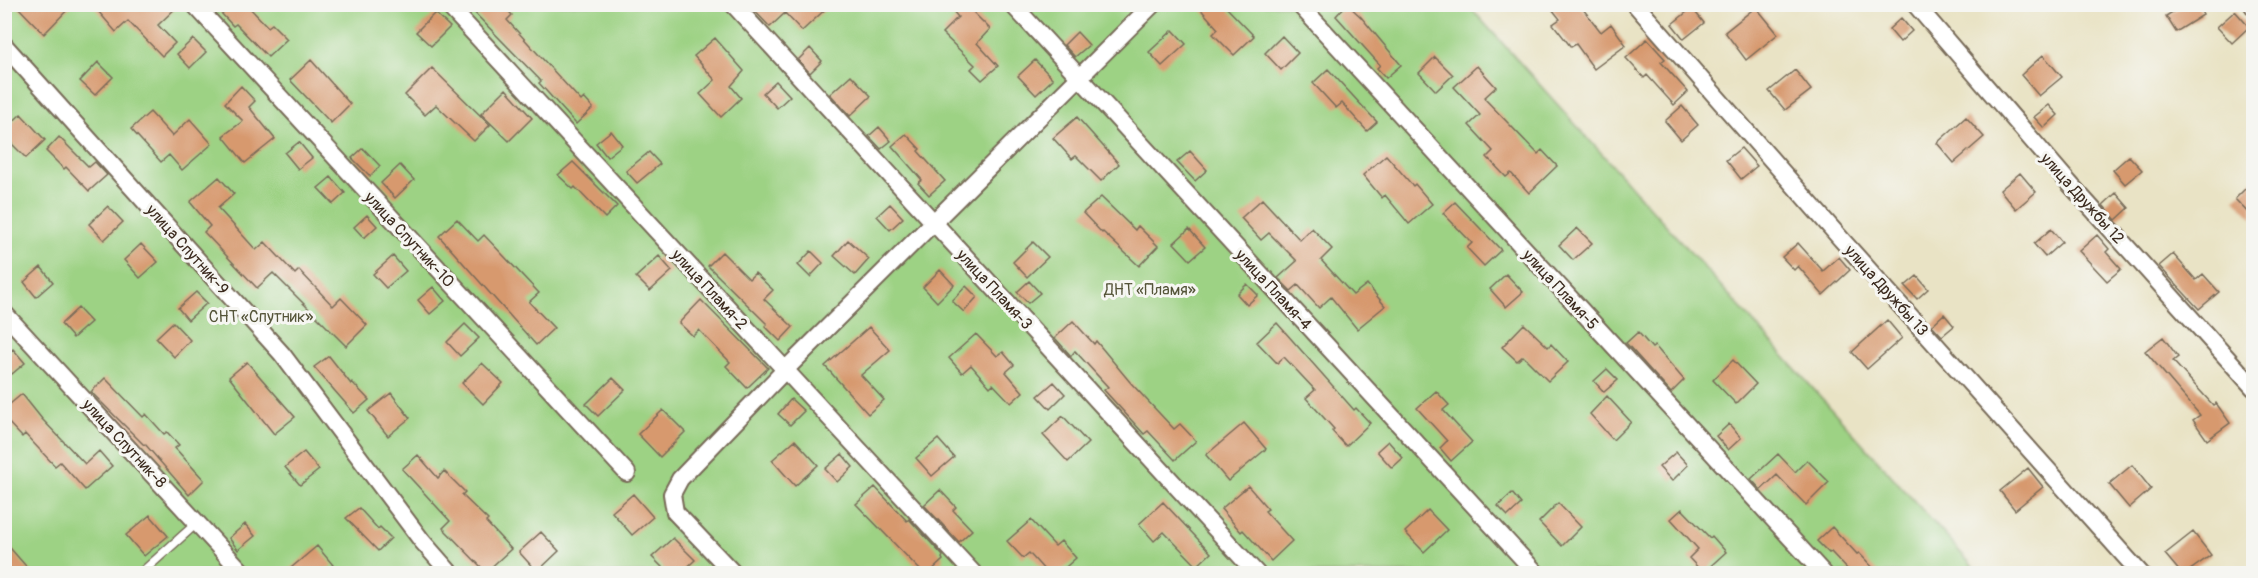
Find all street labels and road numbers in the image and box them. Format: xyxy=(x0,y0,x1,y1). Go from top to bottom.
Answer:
street label: улица Дружбы 12 xyxy=(2035,148,2128,248)
street label: улица Спутник-10 xyxy=(359,187,459,292)
street label: улица Спутник-9 xyxy=(141,200,233,299)
street label: улица Дружбы 13 xyxy=(1839,240,1932,340)
street label: улица Пламя-4 xyxy=(1230,244,1316,334)
street label: улица Пламя-2 xyxy=(666,245,752,334)
street label: улица Пламя-3 xyxy=(951,245,1037,334)
street label: улица Пламя-5 xyxy=(1517,245,1602,334)
street label: улица Спутник-8 xyxy=(77,394,171,492)

